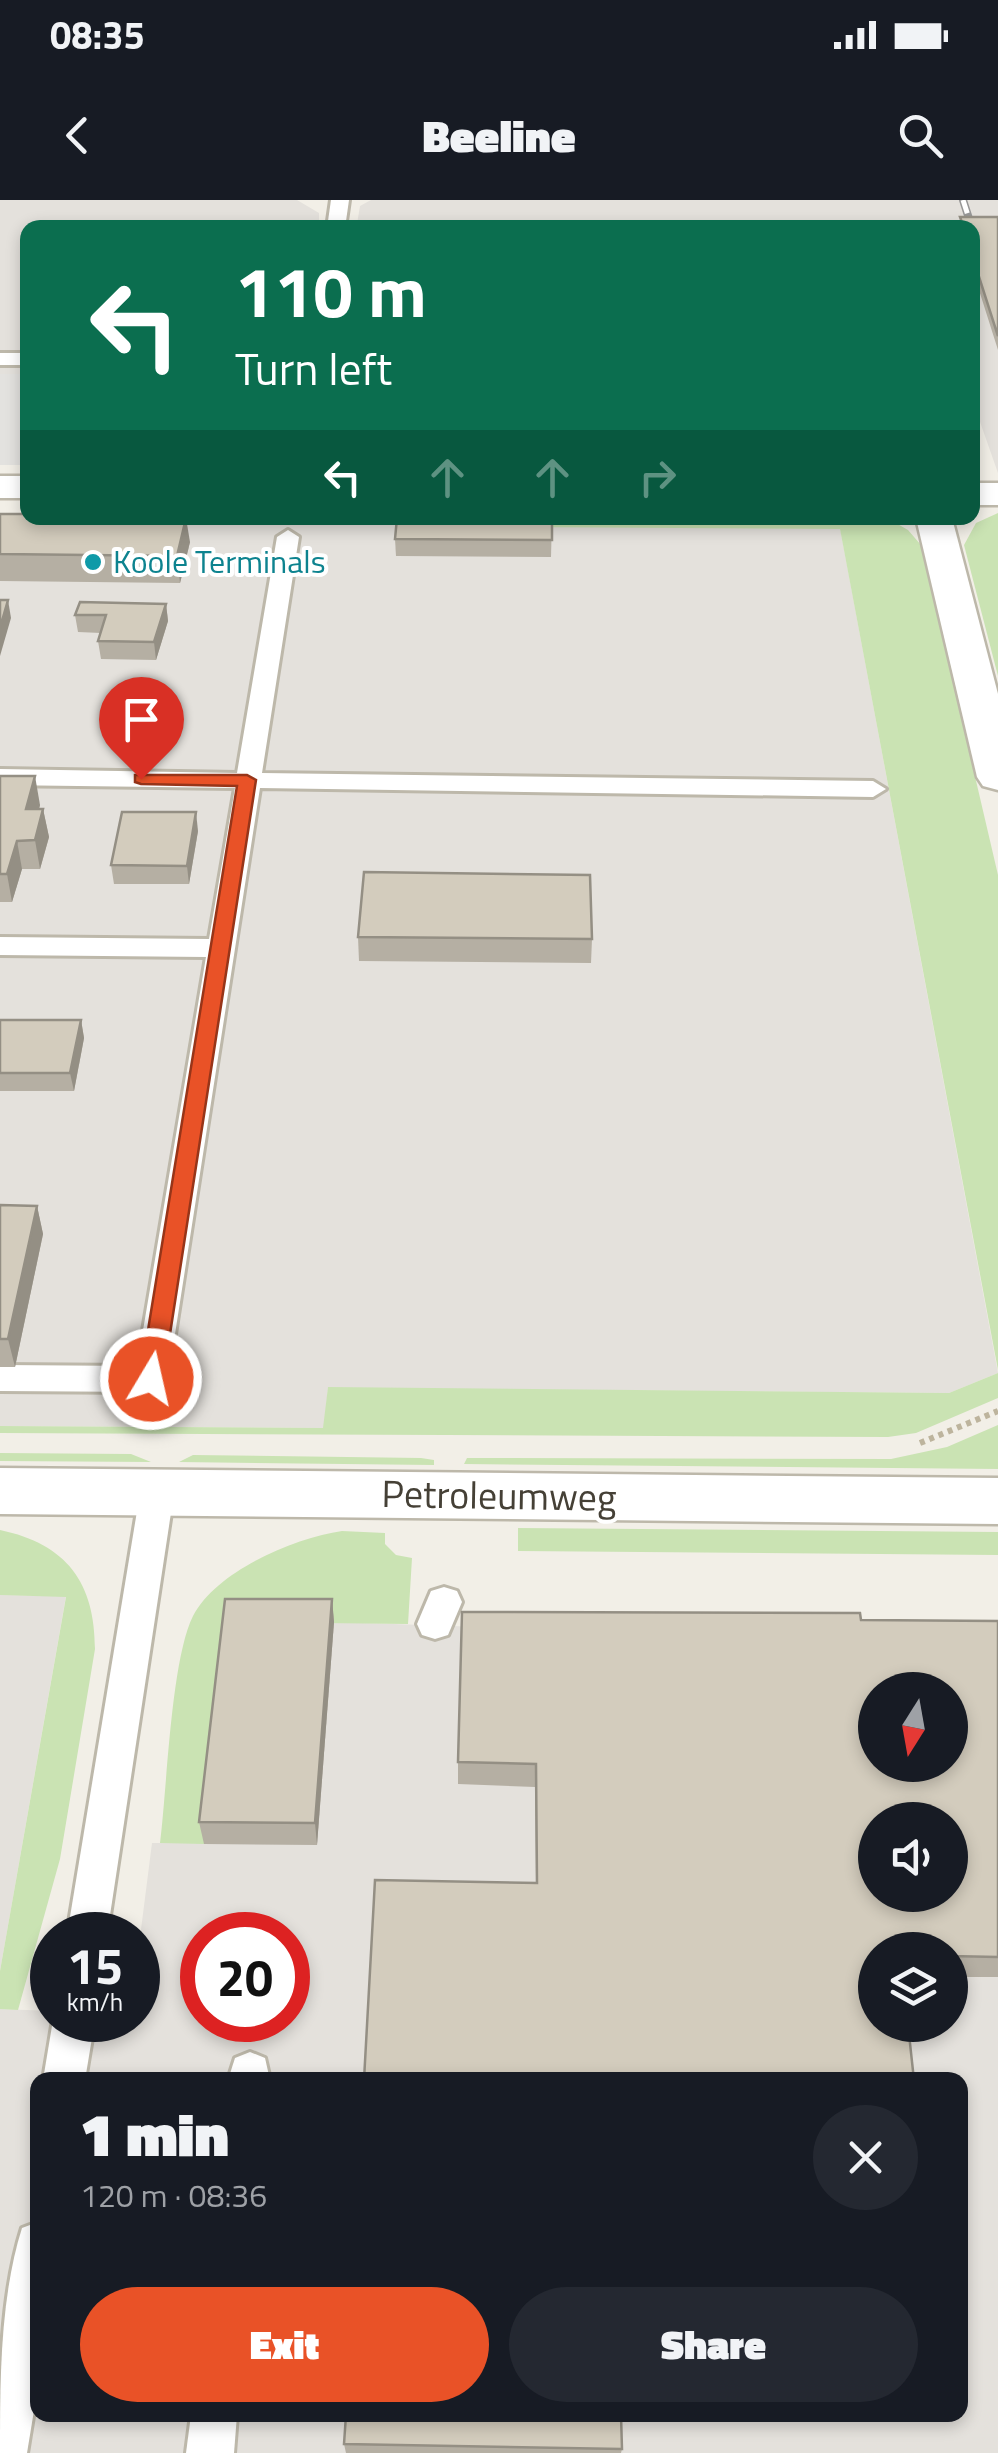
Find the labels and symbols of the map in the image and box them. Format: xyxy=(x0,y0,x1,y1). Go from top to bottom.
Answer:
place label: Koole Terminals xyxy=(113,537,326,585)
marker: Koole Terminals xyxy=(82,551,104,573)
pin xyxy=(99,677,184,780)
position arrow xyxy=(99,1327,203,1431)
street label: Petroleumweg xyxy=(381,1464,617,1526)
north arrow xyxy=(858,1672,968,1782)
speed limit sign: 20 xyxy=(180,1912,310,2042)

